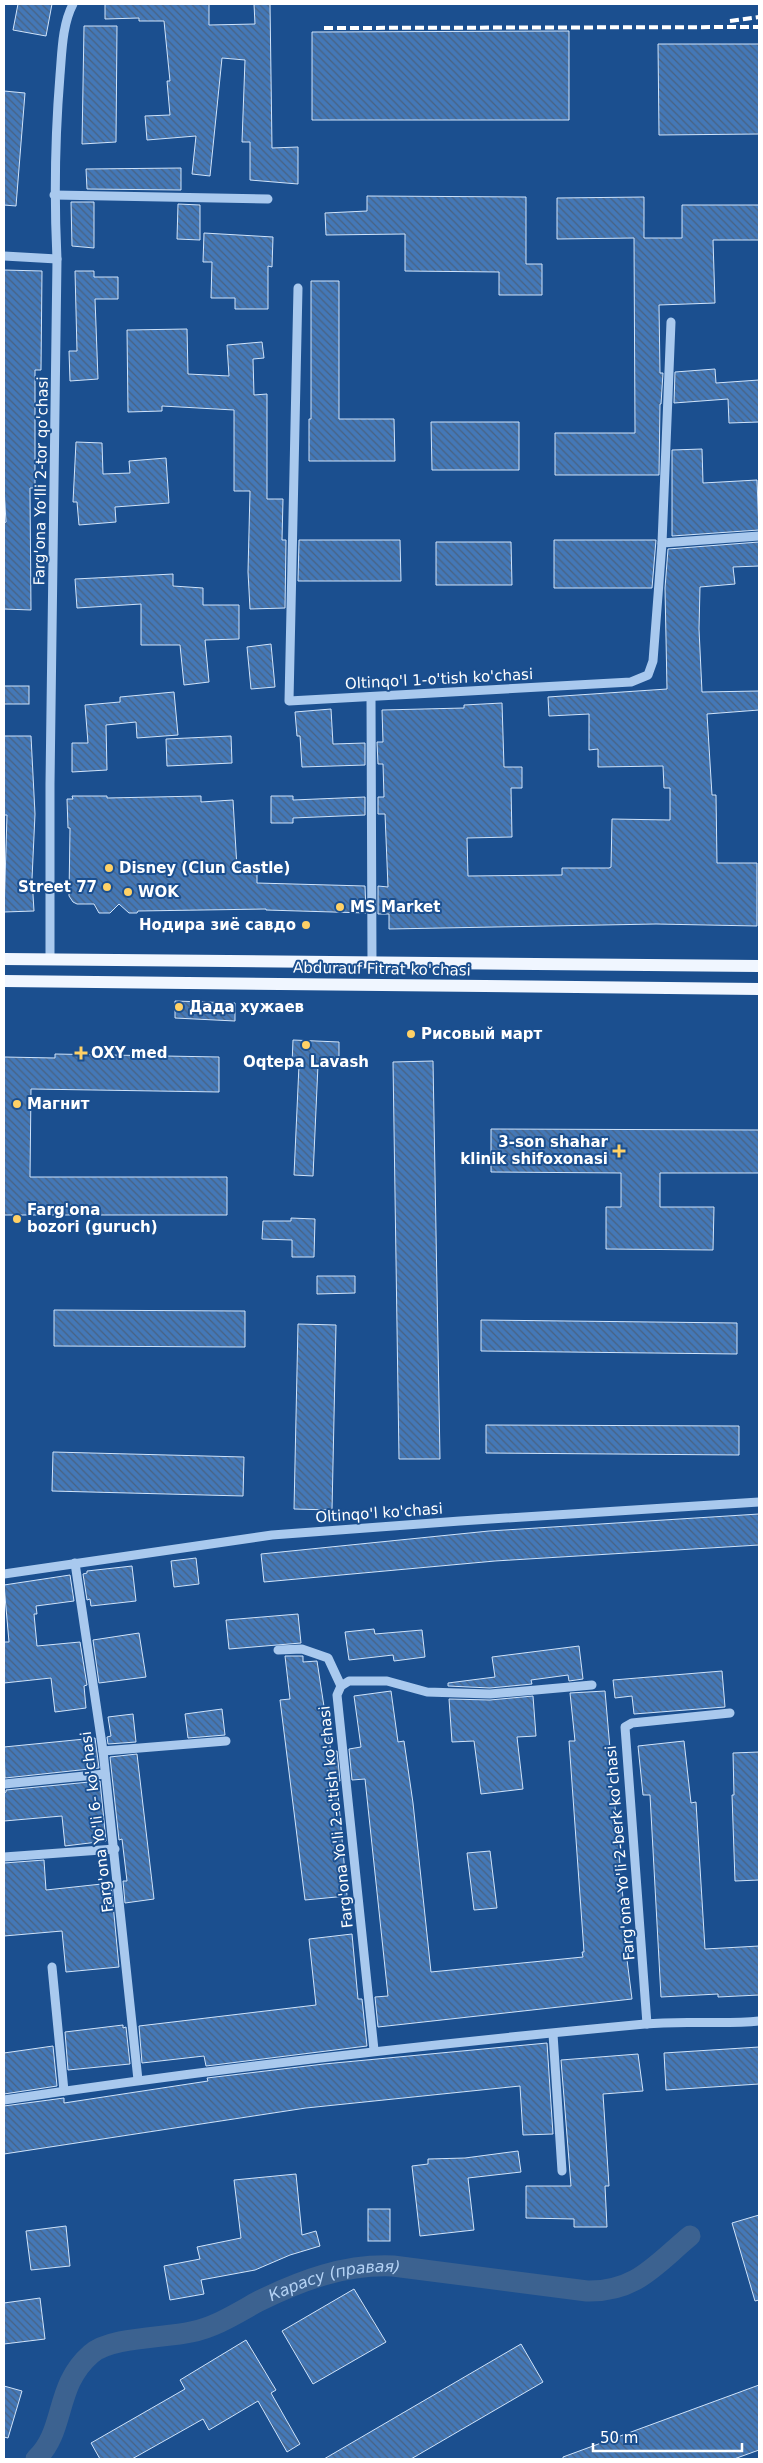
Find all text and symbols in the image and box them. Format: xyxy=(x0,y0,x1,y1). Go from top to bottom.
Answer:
street label: Farg'ona Yo'lli 2-tor qo'chasi xyxy=(30,376,52,586)
street label: Oltinqo'l 1-o'tish ko'chasi xyxy=(344,665,534,693)
place label: Disney (Clun Castle) xyxy=(119,859,290,877)
marker: Disney (Clun Castle) xyxy=(103,862,115,874)
place label: Street 77 xyxy=(18,878,97,896)
marker: Street 77 xyxy=(101,881,113,893)
place label: WOK xyxy=(138,883,180,901)
marker: WOK xyxy=(122,886,134,898)
place label: MS Market xyxy=(350,898,440,916)
marker: MS Market xyxy=(334,901,346,913)
place label: Нодира зиё савдо xyxy=(139,916,296,934)
marker: Нодира зиё савдо xyxy=(300,919,312,931)
street label: Abdurauf Fitrat ko'chasi xyxy=(293,958,471,980)
place label: Дада хужаев xyxy=(189,998,304,1016)
marker: Дада хужаев xyxy=(173,1001,185,1013)
place label: Рисовый март xyxy=(421,1025,543,1043)
marker: Рисовый март xyxy=(405,1028,417,1040)
marker: Oqtepa Lavash xyxy=(300,1039,312,1051)
place label: OXY med xyxy=(91,1044,167,1062)
marker: OXY med xyxy=(75,1047,87,1059)
place label: Oqtepa Lavash xyxy=(243,1053,369,1071)
place label: Магнит xyxy=(27,1095,90,1113)
marker: Магнит xyxy=(11,1098,23,1110)
place label: 3-son shahar klinik shifoxonasi xyxy=(460,1133,609,1168)
marker: 3-son shahar klinik shifoxonasi xyxy=(612,1144,626,1158)
place label: Farg'ona bozori (guruch) xyxy=(27,1201,158,1236)
marker: Farg'ona bozori (guruch) xyxy=(11,1213,23,1225)
street label: Oltinqo'l ko'chasi xyxy=(315,1500,443,1526)
street label: Farg'ona Yo'li 2-o'tish ko'chasi xyxy=(315,1705,357,1929)
street label: Farg'ona Yo'li 6- ko'chasi xyxy=(77,1730,117,1914)
street label: Farg'ona Yo'li 2-berk ko'chasi xyxy=(602,1745,638,1961)
water label: Карасу (правая) xyxy=(265,2257,401,2305)
scale bar xyxy=(593,2420,742,2452)
text: 50 m xyxy=(600,2429,638,2447)

